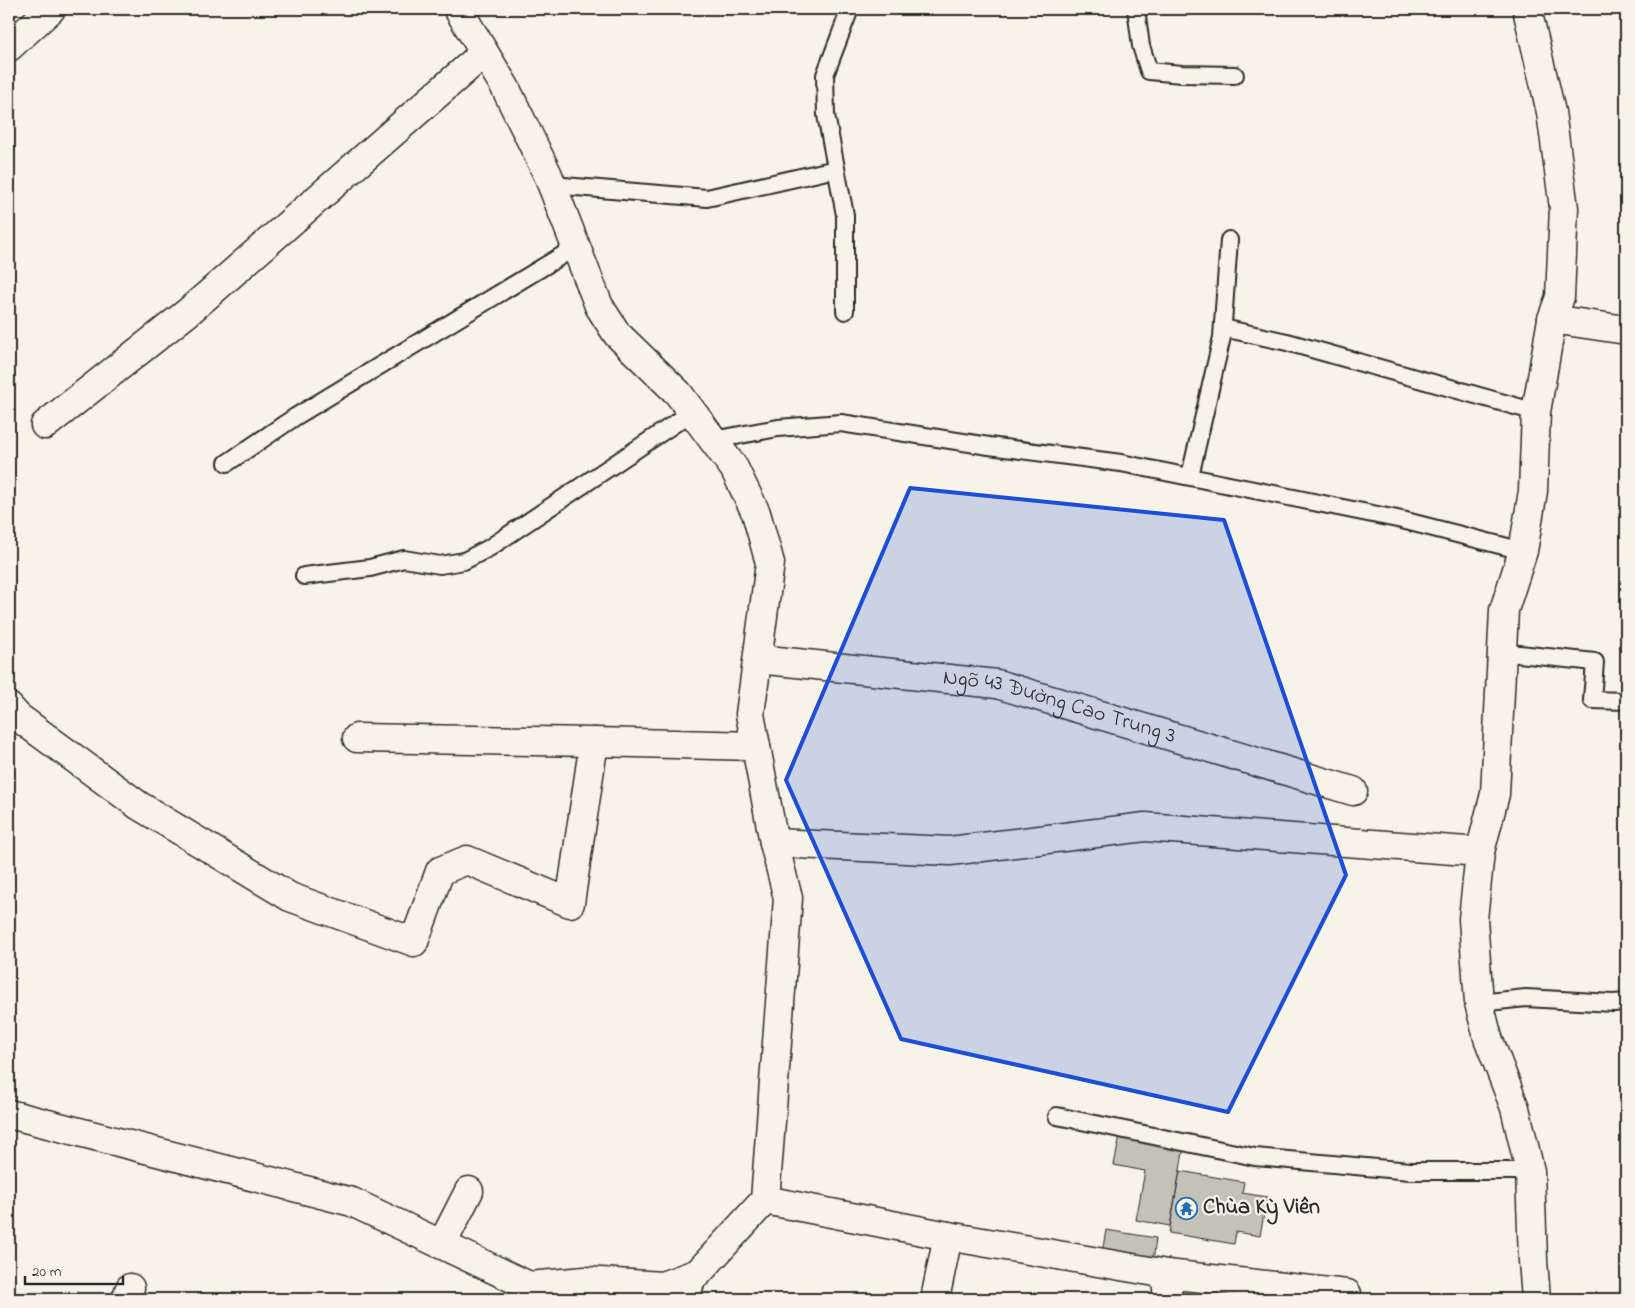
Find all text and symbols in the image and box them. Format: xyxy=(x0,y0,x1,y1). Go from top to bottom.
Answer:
street label: Ngõ 43 Đường Cao Trung 3 xyxy=(941,662,1180,753)
place label: Chùa Kỳ Viên xyxy=(1203,1192,1320,1225)
temple icon: Chùa Kỳ Viên xyxy=(1175,1196,1199,1220)
scale bar xyxy=(25,1253,122,1285)
text: 20 m xyxy=(32,1261,62,1283)

